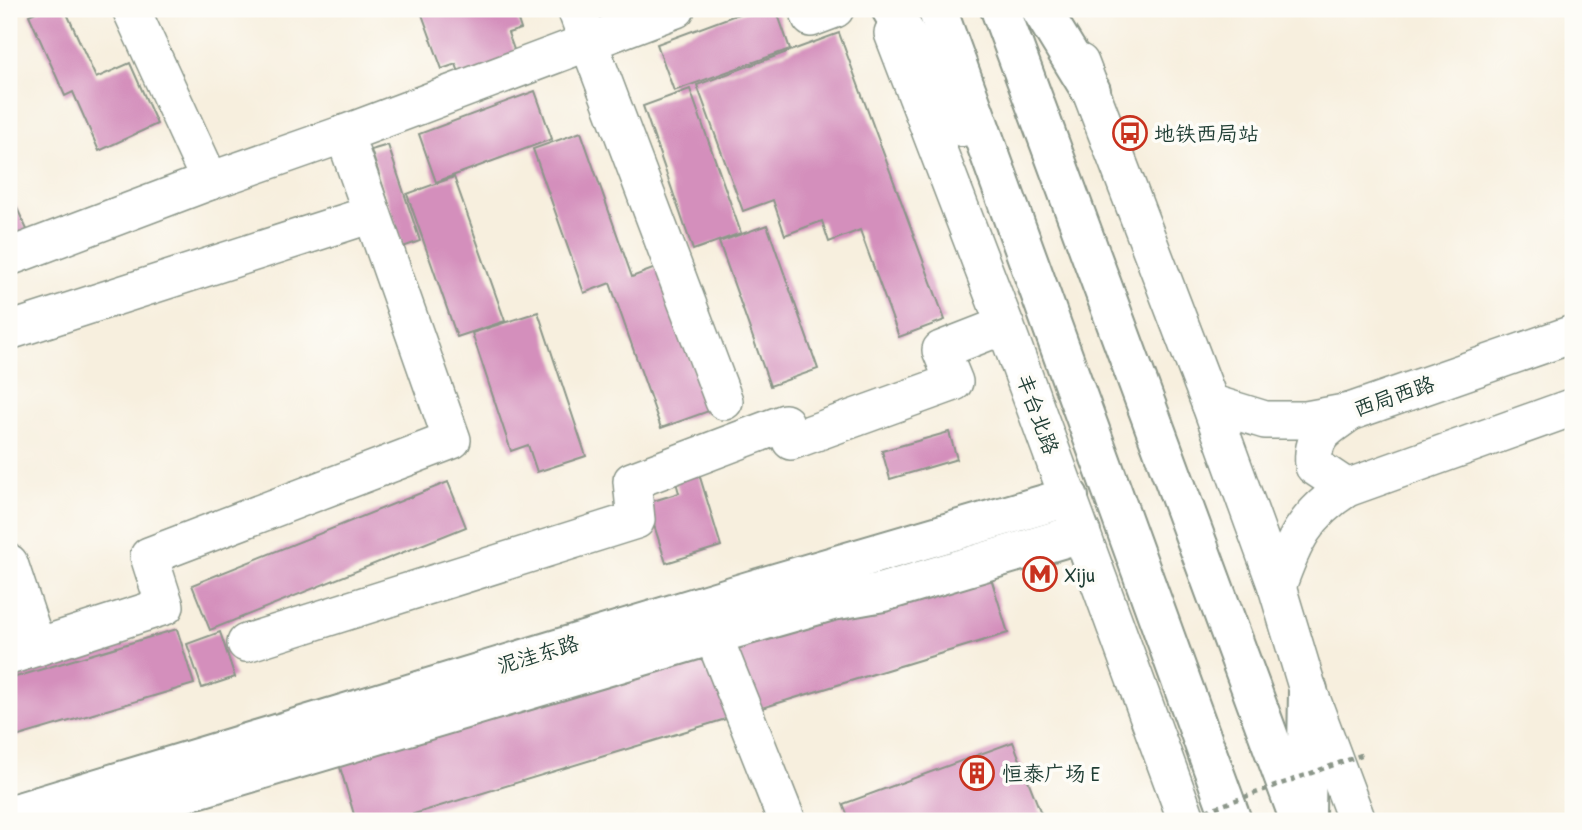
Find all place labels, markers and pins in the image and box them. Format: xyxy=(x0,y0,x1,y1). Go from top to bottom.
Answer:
bus stop icon: 地铁西局站 xyxy=(1111,114,1149,152)
place label: 地铁西局站 xyxy=(1154,119,1259,148)
metro station icon: Xiju xyxy=(1021,555,1059,593)
place label: Xiju xyxy=(1064,560,1095,589)
building icon: 恒泰广场 E xyxy=(958,754,996,792)
place label: 恒泰广场 E xyxy=(1002,759,1100,788)

